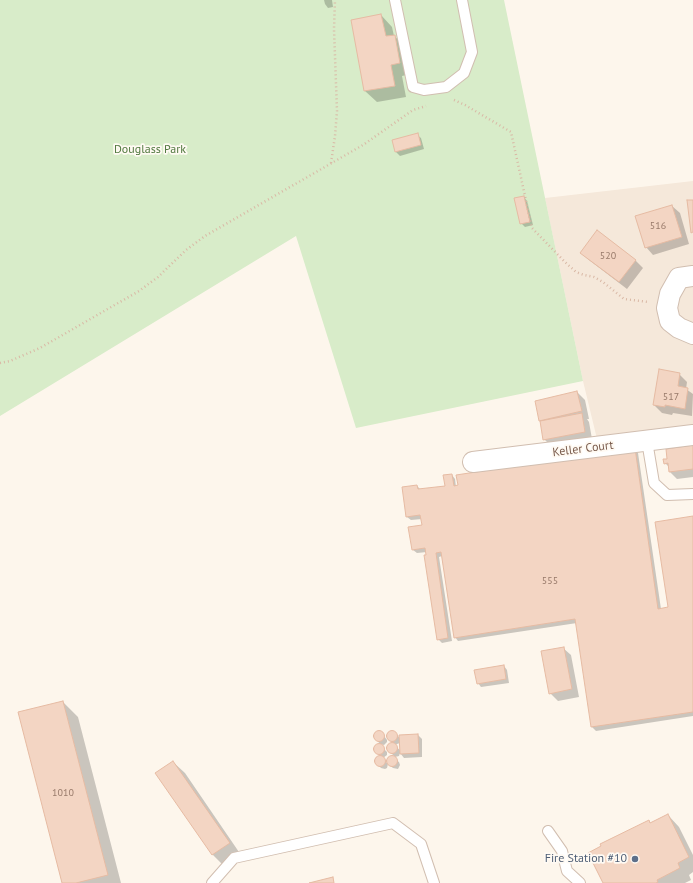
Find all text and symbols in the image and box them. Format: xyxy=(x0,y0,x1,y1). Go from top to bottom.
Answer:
park label: Douglass Park xyxy=(114,143,186,157)
house number: 516 xyxy=(650,220,666,232)
house number: 520 xyxy=(600,250,616,262)
house number: 517 xyxy=(663,391,679,403)
street label: Keller Court xyxy=(552,438,614,460)
house number: 555 xyxy=(542,575,558,587)
house number: 1010 xyxy=(52,787,74,799)
place label: Fire Station #10 xyxy=(545,852,627,866)
marker: Fire Station #10 xyxy=(630,854,640,864)

